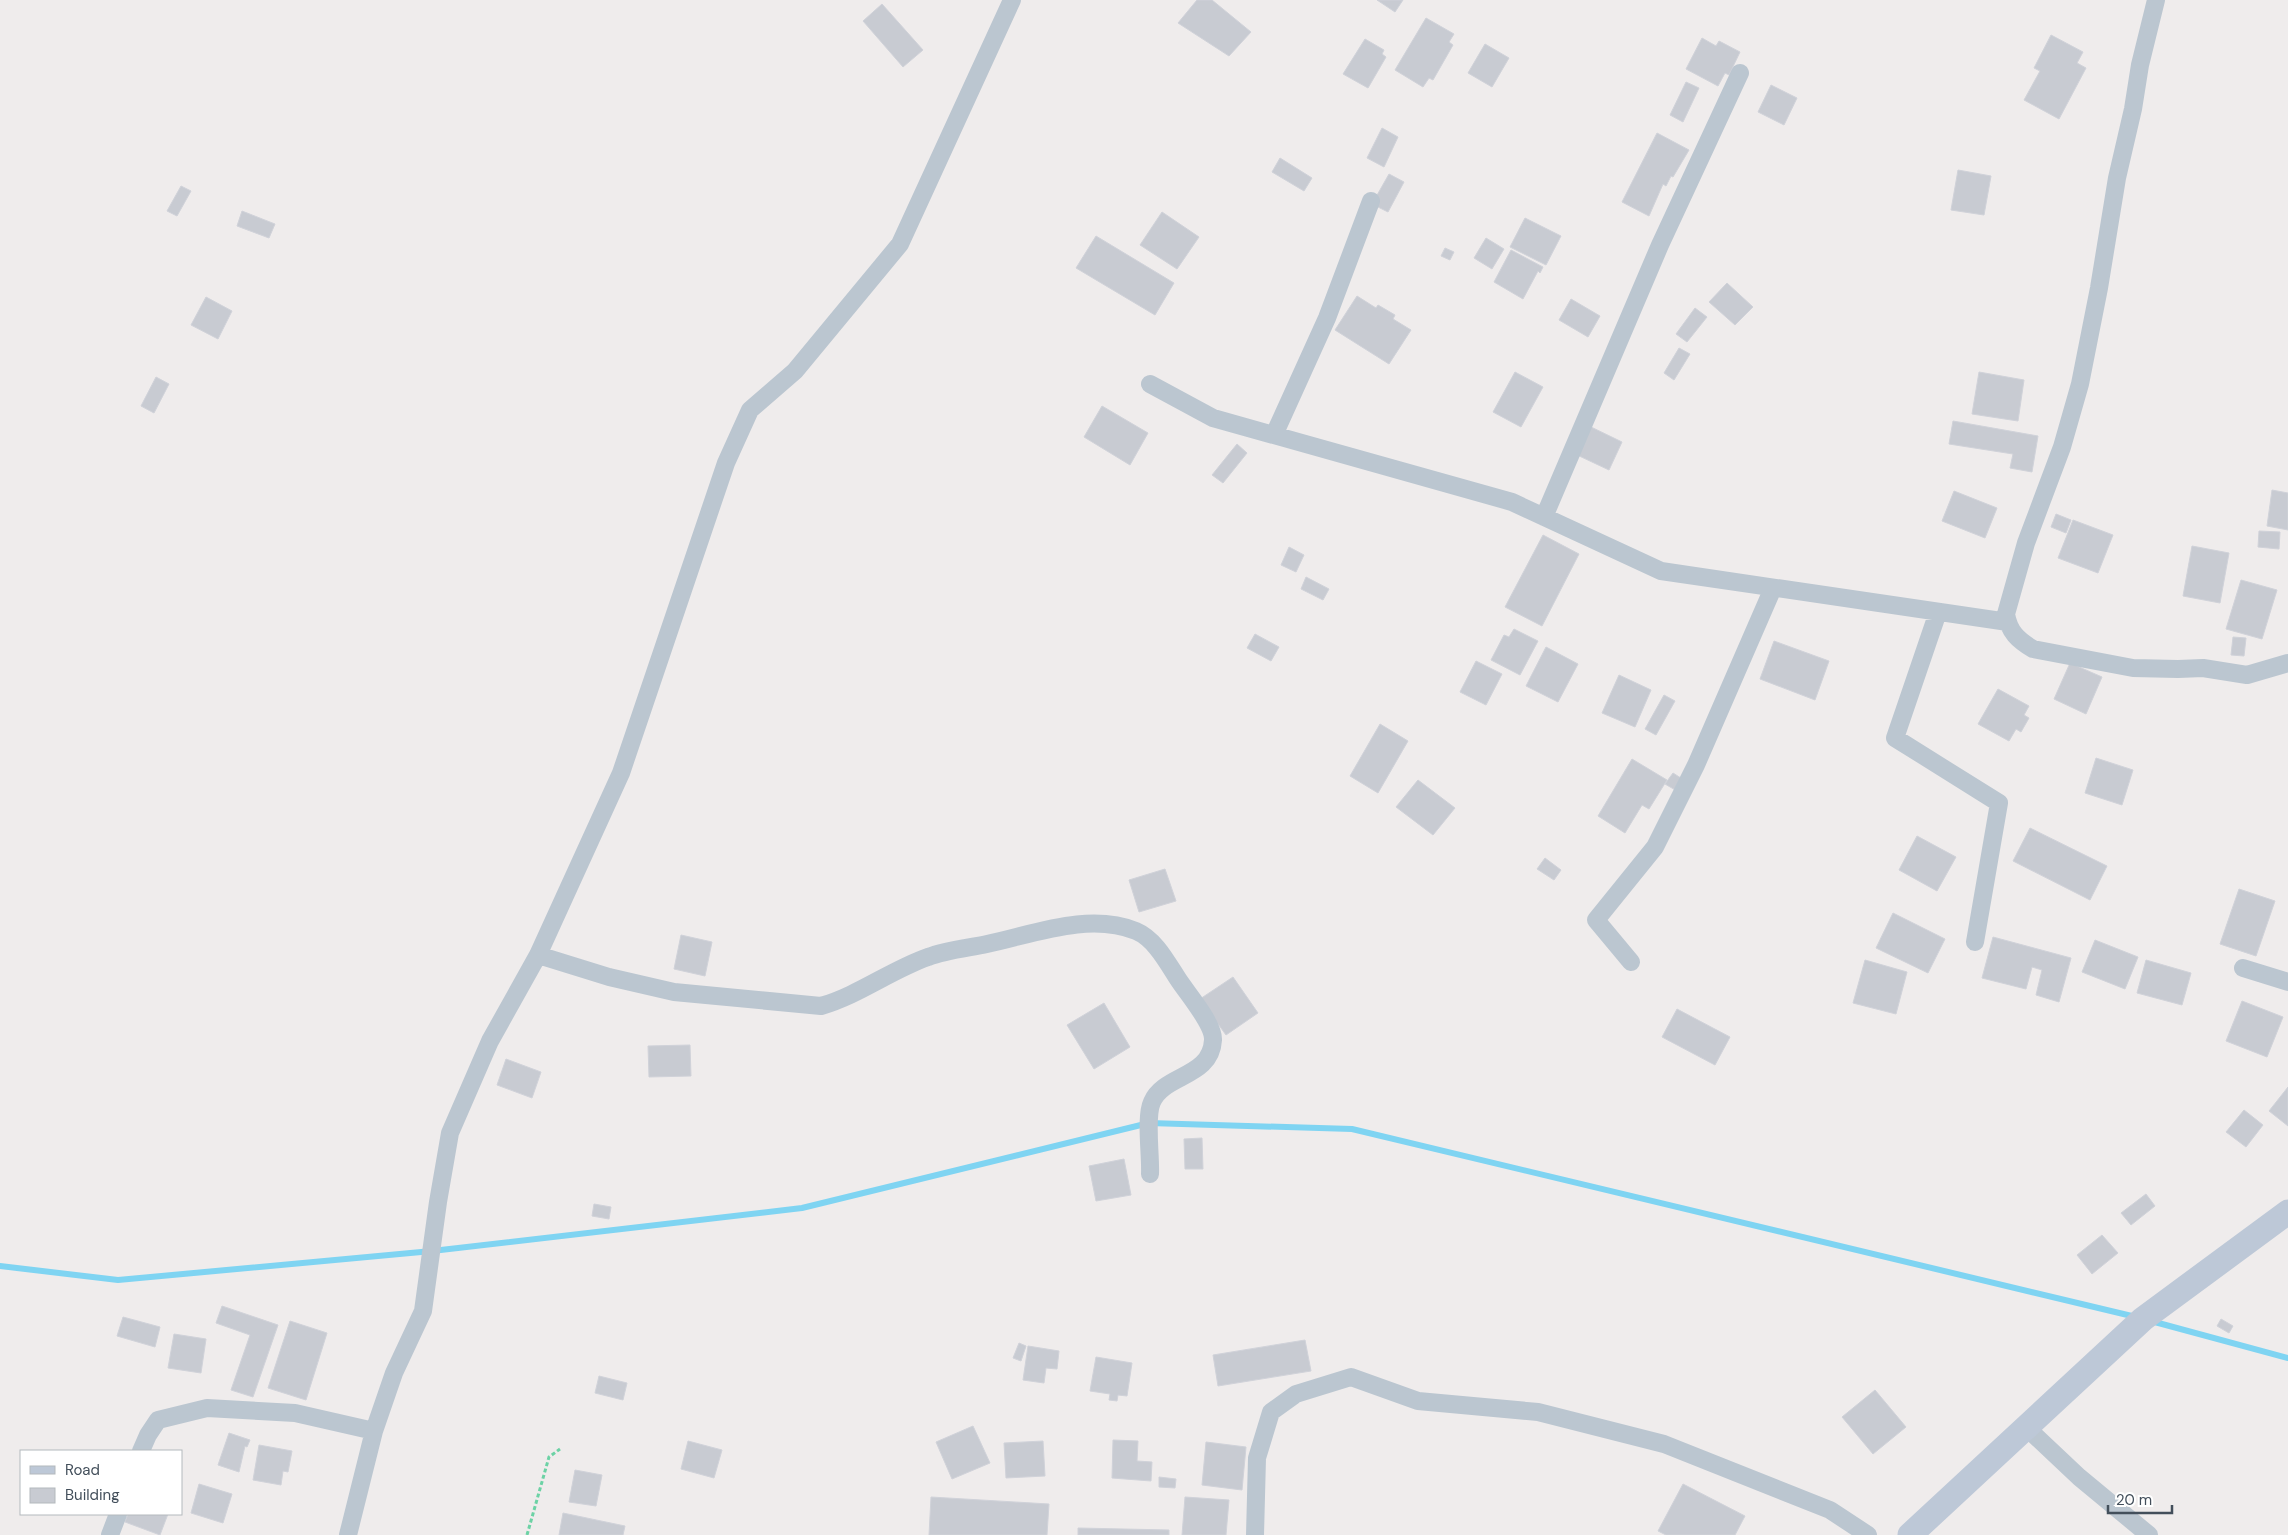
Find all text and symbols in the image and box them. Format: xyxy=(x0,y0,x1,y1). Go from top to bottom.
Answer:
legend xyxy=(20,1450,182,1515)
text: Road xyxy=(65,1460,100,1480)
scale bar xyxy=(2108,1482,2172,1514)
text: Building xyxy=(65,1485,120,1505)
text: 20 m xyxy=(2116,1490,2152,1510)

